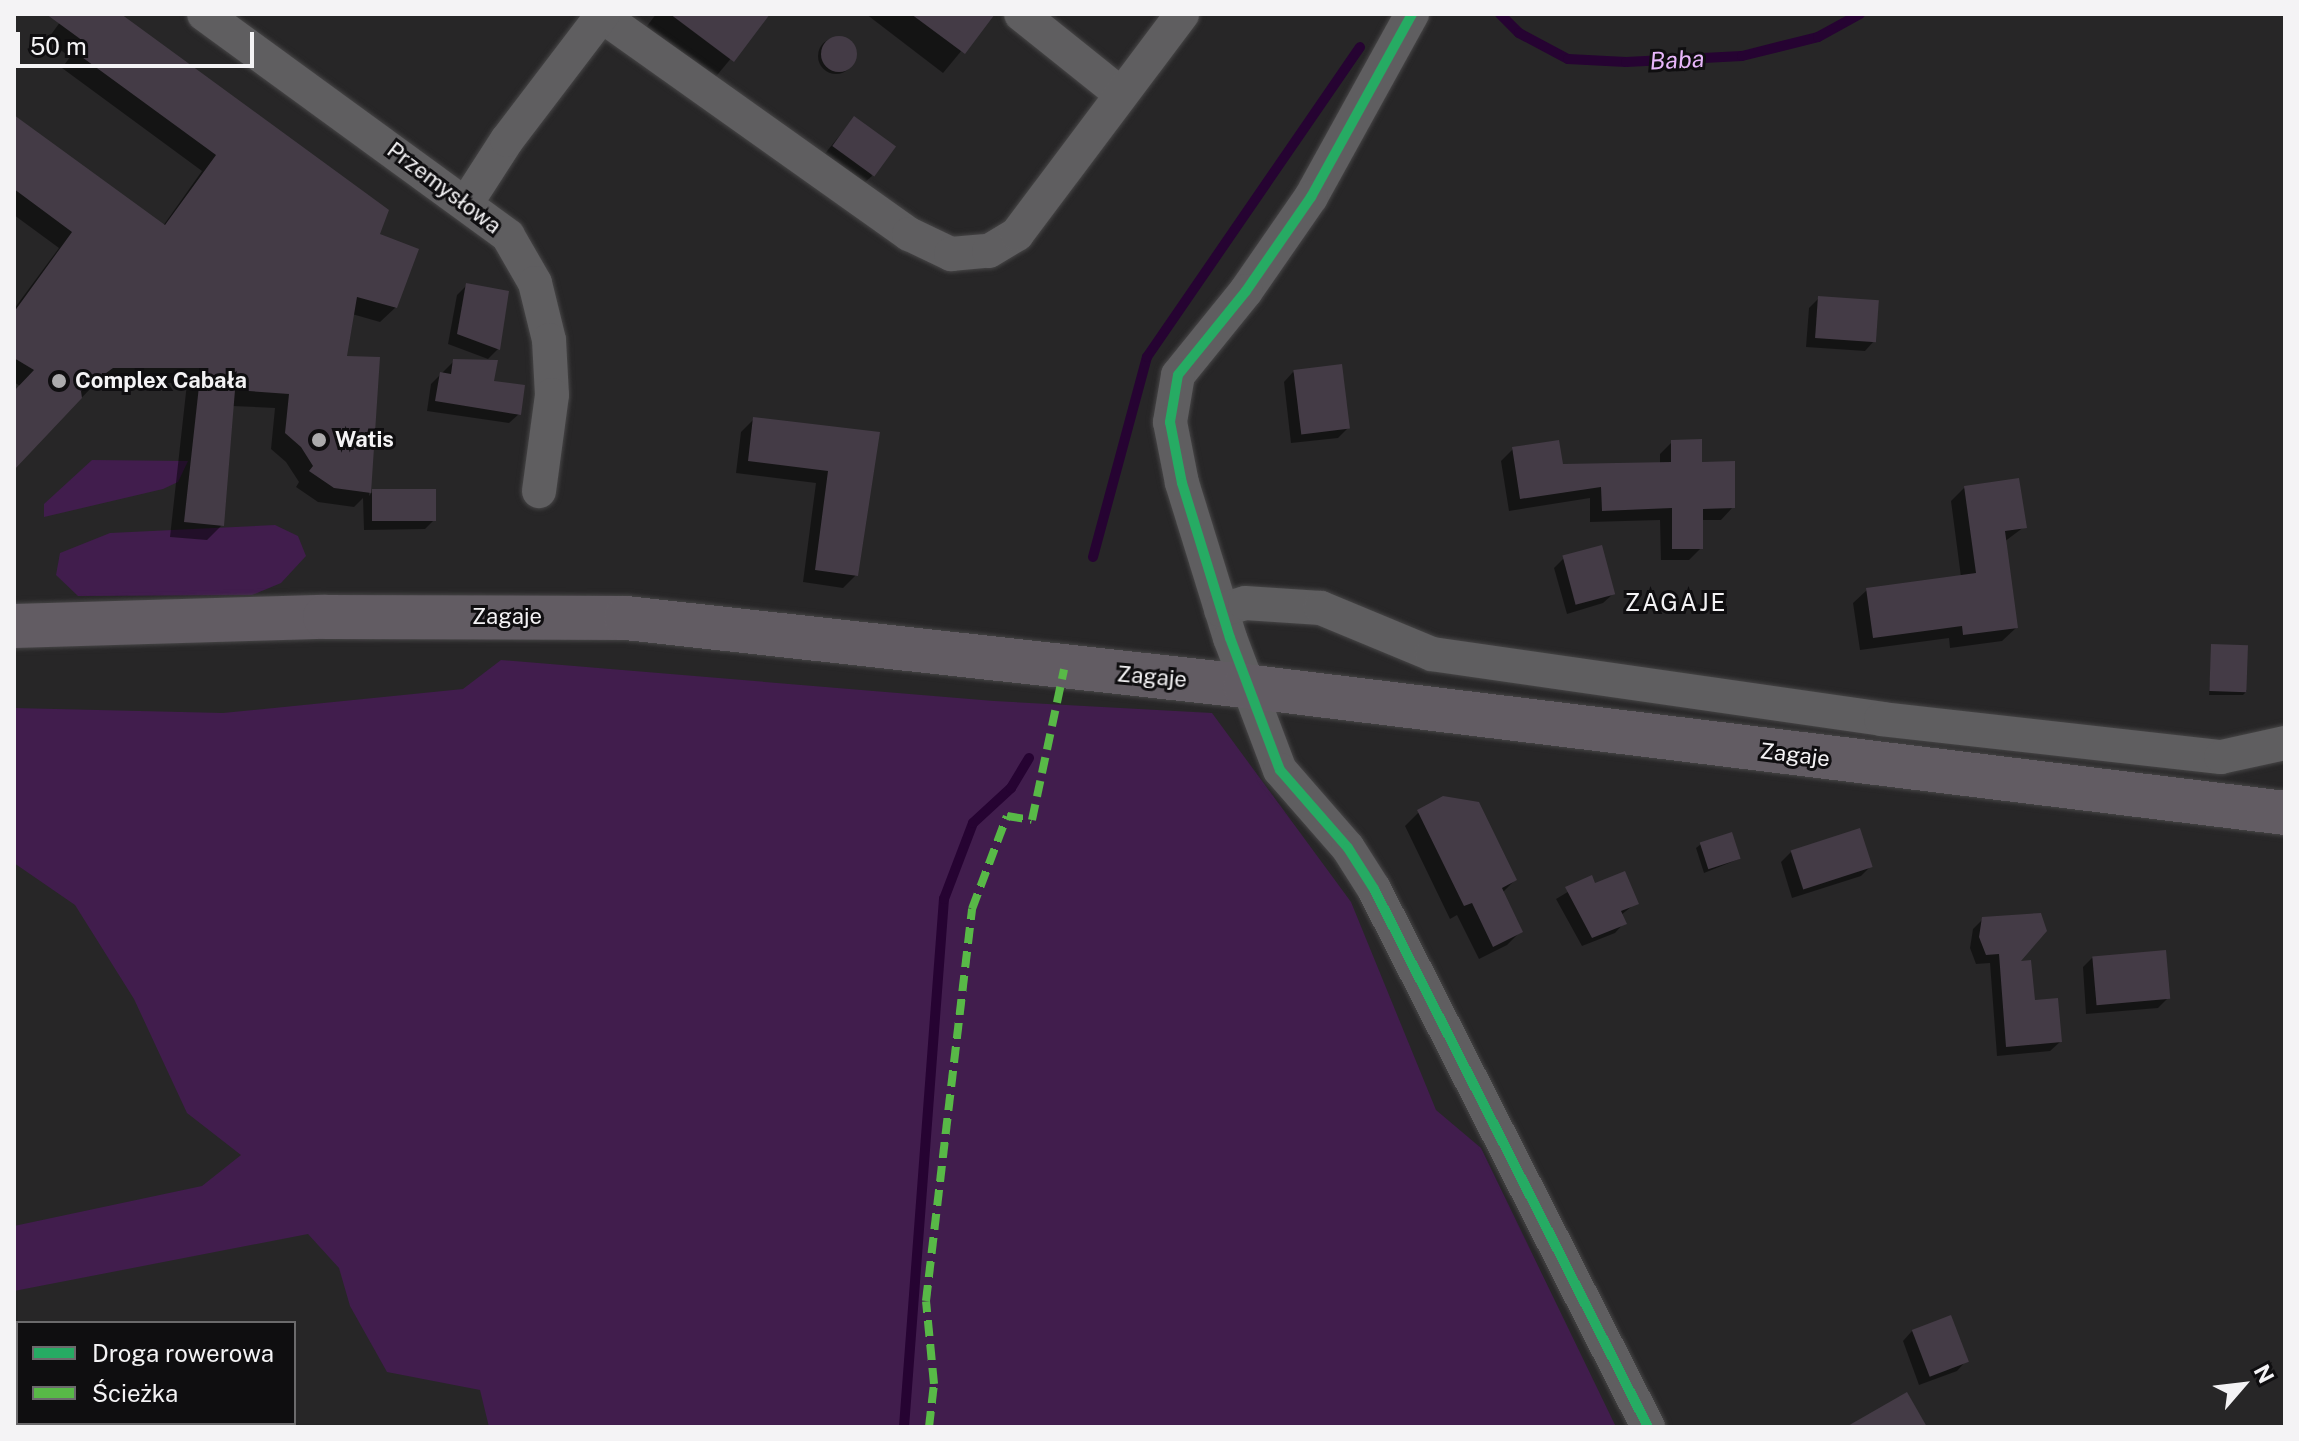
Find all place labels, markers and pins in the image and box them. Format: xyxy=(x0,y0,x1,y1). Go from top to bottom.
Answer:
place label: Complex Cabała xyxy=(75,368,247,394)
marker: Complex Cabała xyxy=(50,372,68,390)
place label: Watis xyxy=(335,427,394,453)
marker: Watis xyxy=(310,431,328,449)

